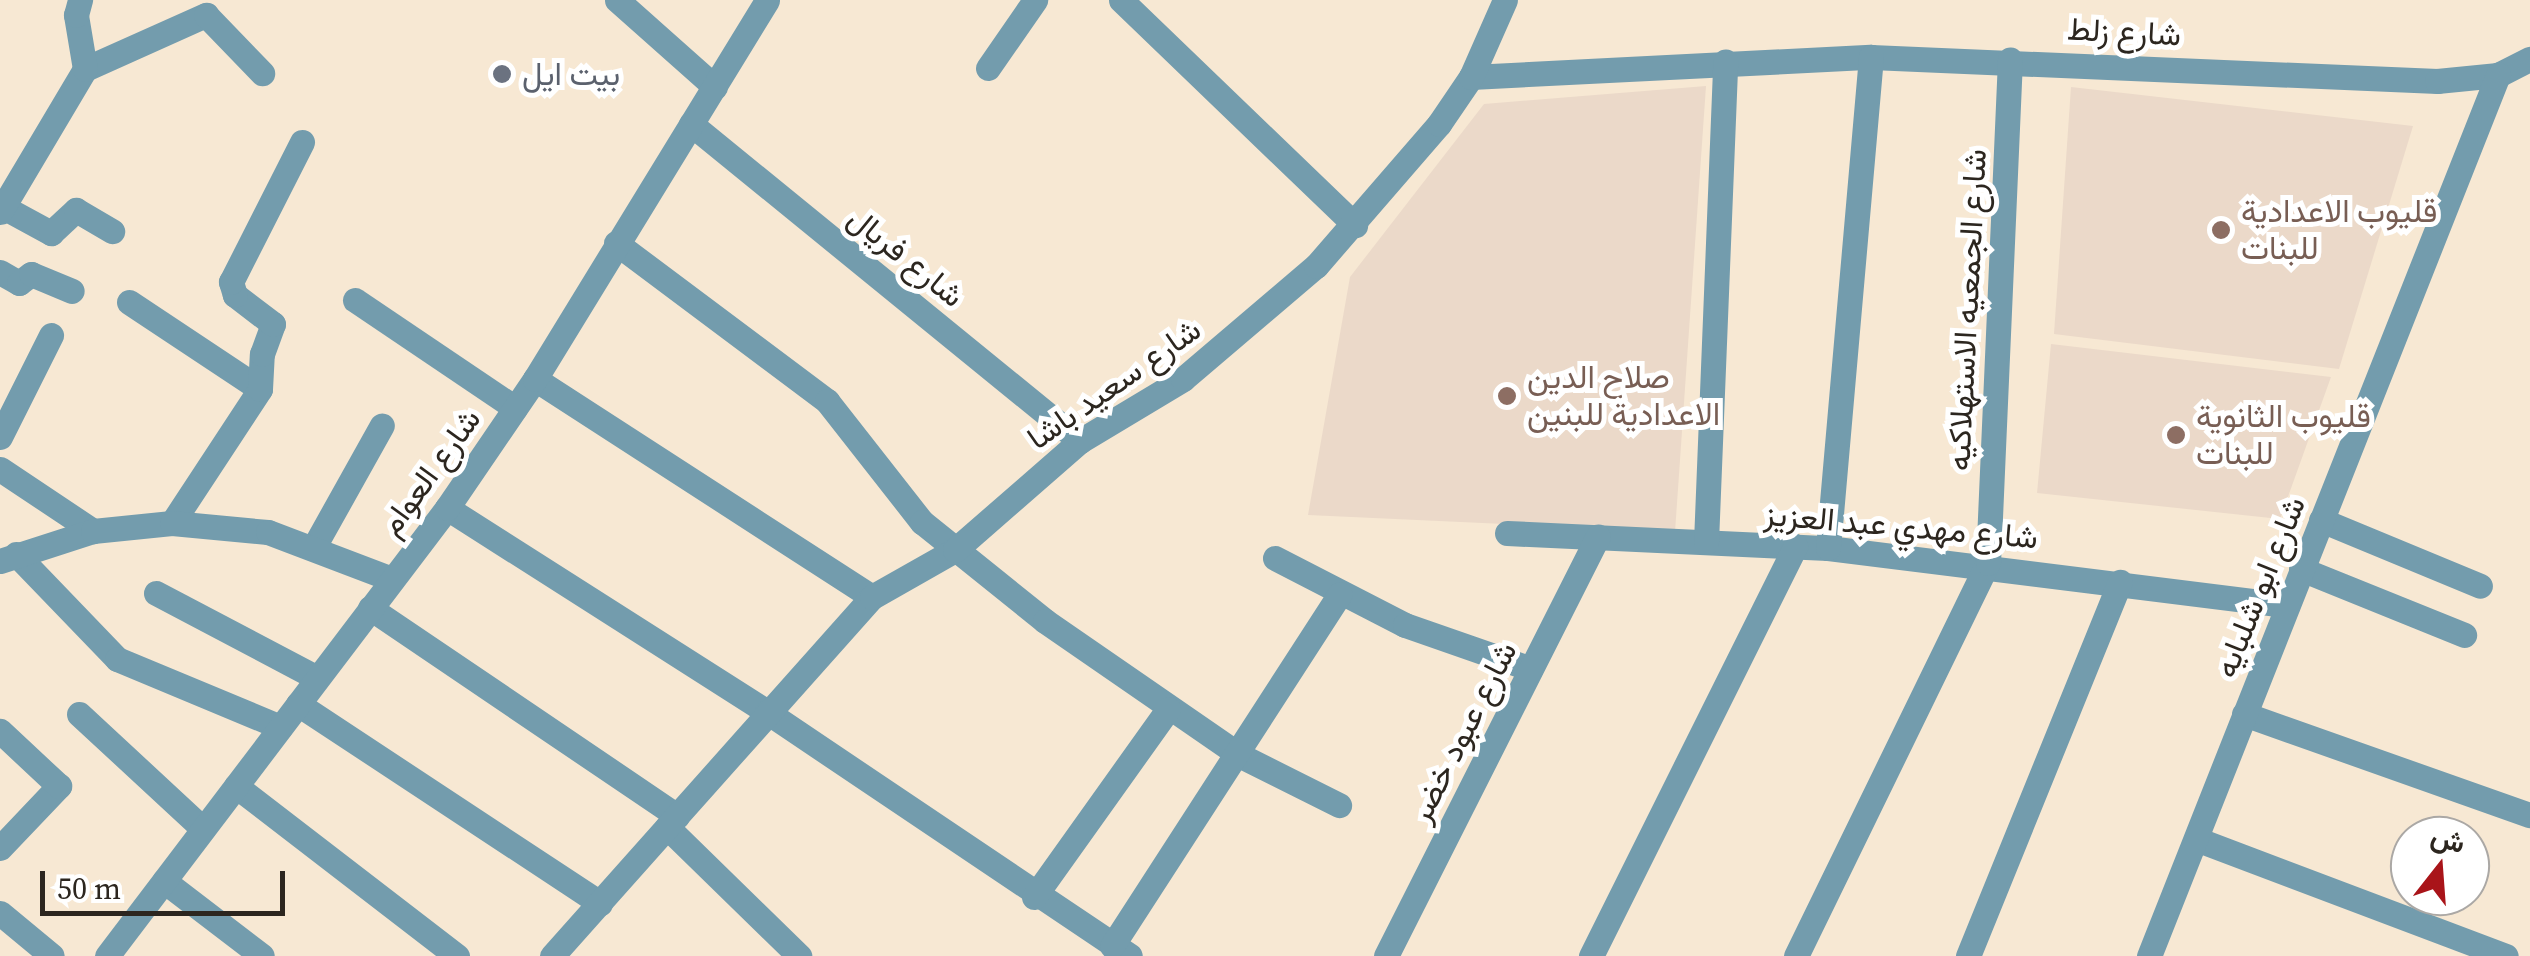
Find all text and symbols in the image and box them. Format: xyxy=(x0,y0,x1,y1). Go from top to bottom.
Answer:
street label: شارع زلط xyxy=(2066,10,2182,54)
place label: بيت ايل xyxy=(522,55,620,93)
marker: بيت ايل xyxy=(491,63,513,85)
street label: شارع الجمعيه الاستهلاكيه xyxy=(1939,148,1995,472)
place label: قليوب الاعدادية للبنات xyxy=(2241,193,2437,268)
street label: شارع فريال xyxy=(840,199,972,315)
marker: قليوب الاعدادية للبنات xyxy=(2210,219,2232,241)
street label: شارع سعيد باشا xyxy=(1020,310,1208,458)
place label: صلاح الدين الاعدادية للبنين xyxy=(1527,359,1720,434)
marker: صلاح الدين الاعدادية للبنين xyxy=(1496,385,1518,407)
place label: قليوب الثانوية للبنات xyxy=(2196,398,2371,473)
street label: شارع العوام xyxy=(371,401,489,543)
marker: قليوب الثانوية للبنات xyxy=(2165,424,2187,446)
street label: شارع ابو شلبايه xyxy=(2206,491,2314,683)
street label: شارع مهدي عبد العزيز xyxy=(1762,495,2040,557)
street label: شارع عبود خضر xyxy=(1401,635,1525,829)
north arrow xyxy=(2390,816,2490,916)
text: ش xyxy=(2427,816,2470,862)
scale bar xyxy=(45,851,290,913)
text: 50 m xyxy=(57,868,121,909)

